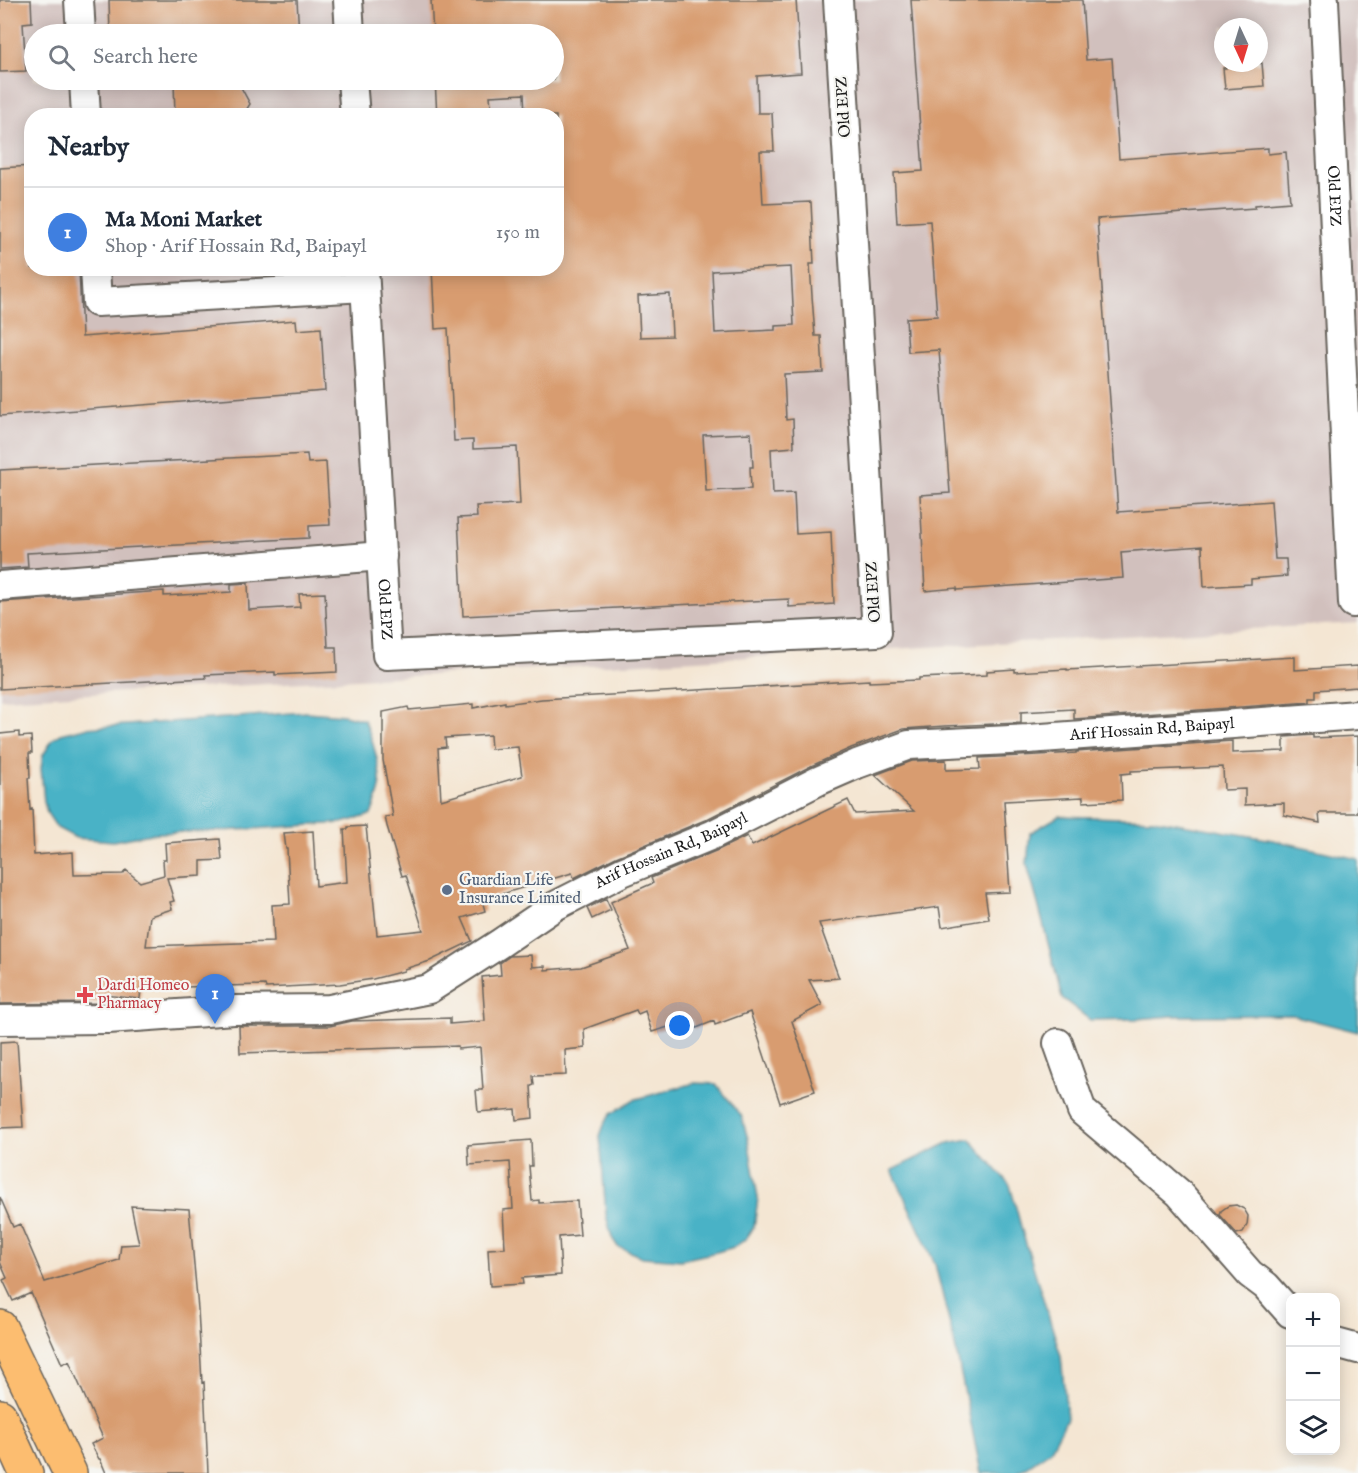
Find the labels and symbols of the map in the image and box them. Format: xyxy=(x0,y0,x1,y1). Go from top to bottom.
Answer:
north arrow xyxy=(1214,18,1268,72)
street label: Old EPZ xyxy=(832,76,856,138)
street label: Old EPZ xyxy=(1322,165,1345,227)
street label: Old EPZ xyxy=(862,561,886,623)
street label: Old EPZ xyxy=(372,578,396,641)
street label: Arif Hossain Rd, Baipayl xyxy=(1068,714,1236,746)
street label: Arif Hossain Rd, Baipayl xyxy=(591,808,752,894)
place label: Guardian Life Insurance Limited xyxy=(459,871,581,909)
marker: Guardian Life Insurance Limited xyxy=(440,883,454,897)
pin: 1 xyxy=(196,974,234,1024)
place label: Dardi Homeo Pharmacy xyxy=(97,976,190,1014)
marker: Dardi Homeo Pharmacy xyxy=(78,988,92,1002)
your location xyxy=(665,1011,694,1040)

